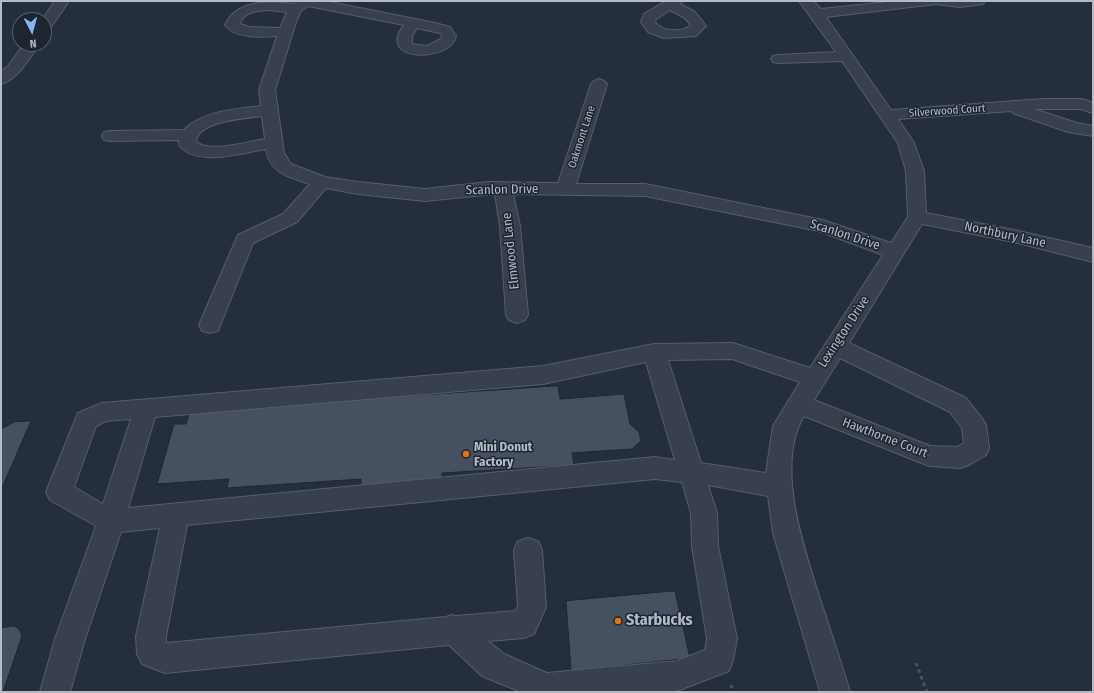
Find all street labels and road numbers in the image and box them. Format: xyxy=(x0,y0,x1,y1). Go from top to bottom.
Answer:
street label: Silverwood Court xyxy=(908,102,986,120)
street label: Oakmont Lane xyxy=(566,104,598,170)
street label: Scanlon Drive xyxy=(466,182,538,198)
street label: Elmwood Lane xyxy=(499,212,523,290)
street label: Scanlon Drive xyxy=(808,216,882,254)
street label: Northbury Lane xyxy=(963,219,1047,251)
street label: Lexington Drive xyxy=(815,293,873,371)
street label: Hawthorne Court xyxy=(840,415,930,461)

